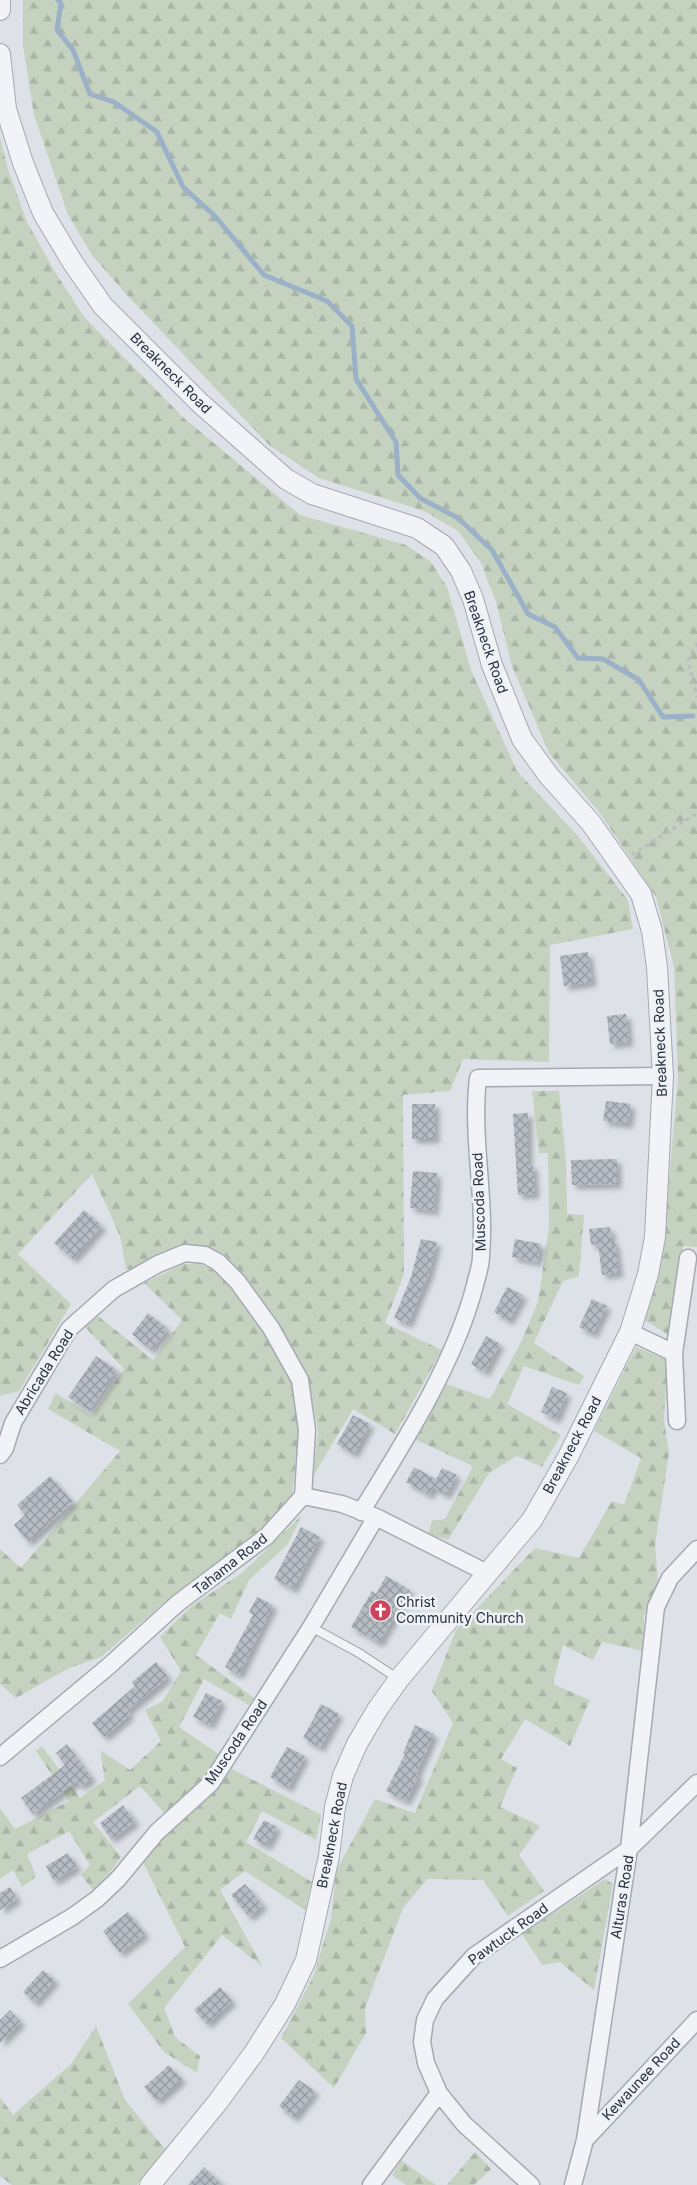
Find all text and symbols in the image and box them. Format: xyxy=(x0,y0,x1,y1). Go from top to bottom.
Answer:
street label: Breakneck Road xyxy=(127,328,216,417)
street label: Breakneck Road xyxy=(461,588,512,696)
street label: Breakneck Road xyxy=(649,989,670,1097)
street label: Muscoda Road xyxy=(468,1152,489,1252)
street label: Abricada Road xyxy=(11,1326,77,1417)
street label: Breakneck Road xyxy=(539,1393,604,1496)
street label: Tahama Road xyxy=(189,1529,270,1598)
place label: Christ Community Church xyxy=(396,1593,524,1626)
church icon: Christ Community Church xyxy=(368,1598,392,1622)
street label: Muscoda Road xyxy=(201,1696,270,1787)
street label: Breakneck Road xyxy=(313,1780,350,1889)
street label: Alturas Road xyxy=(607,1854,636,1940)
street label: Pawtuck Road xyxy=(464,1899,551,1968)
street label: Kewaunee Road xyxy=(598,2034,683,2123)

